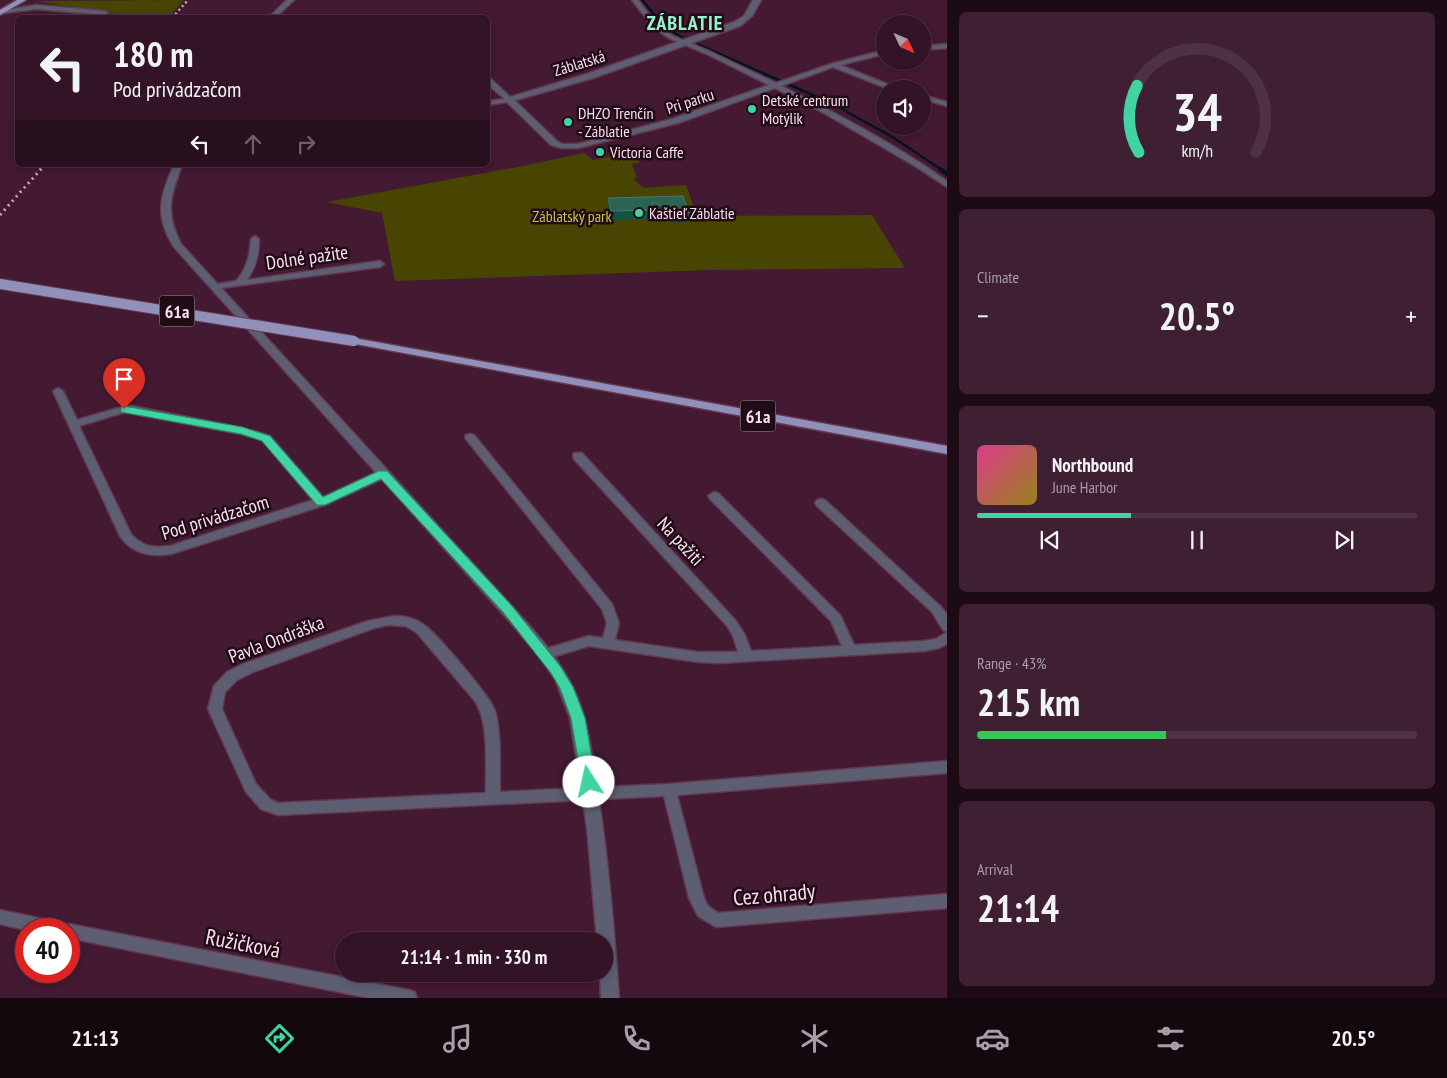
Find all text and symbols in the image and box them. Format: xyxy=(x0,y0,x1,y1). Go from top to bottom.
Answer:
district label: ZÁBLATIE xyxy=(647,10,723,36)
north arrow xyxy=(876,15,931,70)
map controls xyxy=(876,15,931,135)
text: 180 m xyxy=(113,31,194,77)
icon: left xyxy=(30,35,95,100)
street label: Záblatská xyxy=(551,46,607,80)
text: Pod privádzačom xyxy=(113,75,241,103)
text: 34 xyxy=(1172,78,1222,145)
button: sound xyxy=(876,80,931,135)
street label: Pri parku xyxy=(664,84,716,118)
place label: Detské centrum Motýlik xyxy=(762,90,848,128)
place label: DHZO Trenčín - Záblatie xyxy=(578,103,653,141)
marker: Detské centrum Motýlik xyxy=(746,103,758,115)
marker: DHZO Trenčín - Záblatie xyxy=(562,116,574,128)
icon: left xyxy=(186,130,214,158)
icon: ahead xyxy=(239,130,267,158)
icon: right xyxy=(292,130,320,158)
text: km/h xyxy=(1181,139,1213,162)
place label: Victoria Caffe xyxy=(609,142,684,162)
marker: Victoria Caffe xyxy=(594,146,606,158)
place label: Kaštieľ Záblatie xyxy=(649,203,735,223)
park label: Záblatský park xyxy=(532,206,612,226)
marker: Kaštieľ Záblatie xyxy=(633,207,645,219)
street label: Dolné pažite xyxy=(264,239,350,275)
text: Climate xyxy=(977,267,1019,287)
text: 20.5° xyxy=(1159,291,1235,340)
road number: 61a xyxy=(160,296,194,326)
text: − xyxy=(977,297,989,334)
text: + xyxy=(1405,297,1417,334)
pin xyxy=(103,358,145,409)
icon: arrive xyxy=(110,365,138,393)
road number: 61a xyxy=(740,401,776,432)
text: Northbound xyxy=(1052,453,1133,477)
text: June Harbor xyxy=(1052,477,1117,497)
street label: Pod privádzačom xyxy=(159,489,271,545)
street label: Na pažiti xyxy=(652,512,710,570)
icon: previous xyxy=(1036,526,1064,554)
icon: pause xyxy=(1183,526,1211,554)
icon: next xyxy=(1330,526,1358,554)
street label: Pavla Ondráška xyxy=(225,610,327,668)
text: Range · 43% xyxy=(977,653,1046,673)
text: 215 km xyxy=(977,677,1080,726)
position arrow xyxy=(562,755,614,807)
text: Arrival xyxy=(977,859,1013,879)
street label: Cez ohrady xyxy=(732,876,817,912)
text: 21:14 xyxy=(977,883,1059,932)
speed limit sign: 40 xyxy=(15,918,80,983)
street label: Ružičková xyxy=(203,922,283,964)
text: 21:14 · 1 min · 330 m xyxy=(401,945,547,969)
icon: directions xyxy=(262,1021,297,1056)
icon: music xyxy=(440,1021,475,1056)
icon: phone xyxy=(619,1021,654,1056)
icon: climate xyxy=(797,1021,832,1056)
icon: car xyxy=(975,1021,1010,1056)
icon: filters xyxy=(1153,1021,1188,1056)
text: 21:13 xyxy=(72,1024,119,1052)
text: 20.5° xyxy=(1331,1024,1375,1052)

